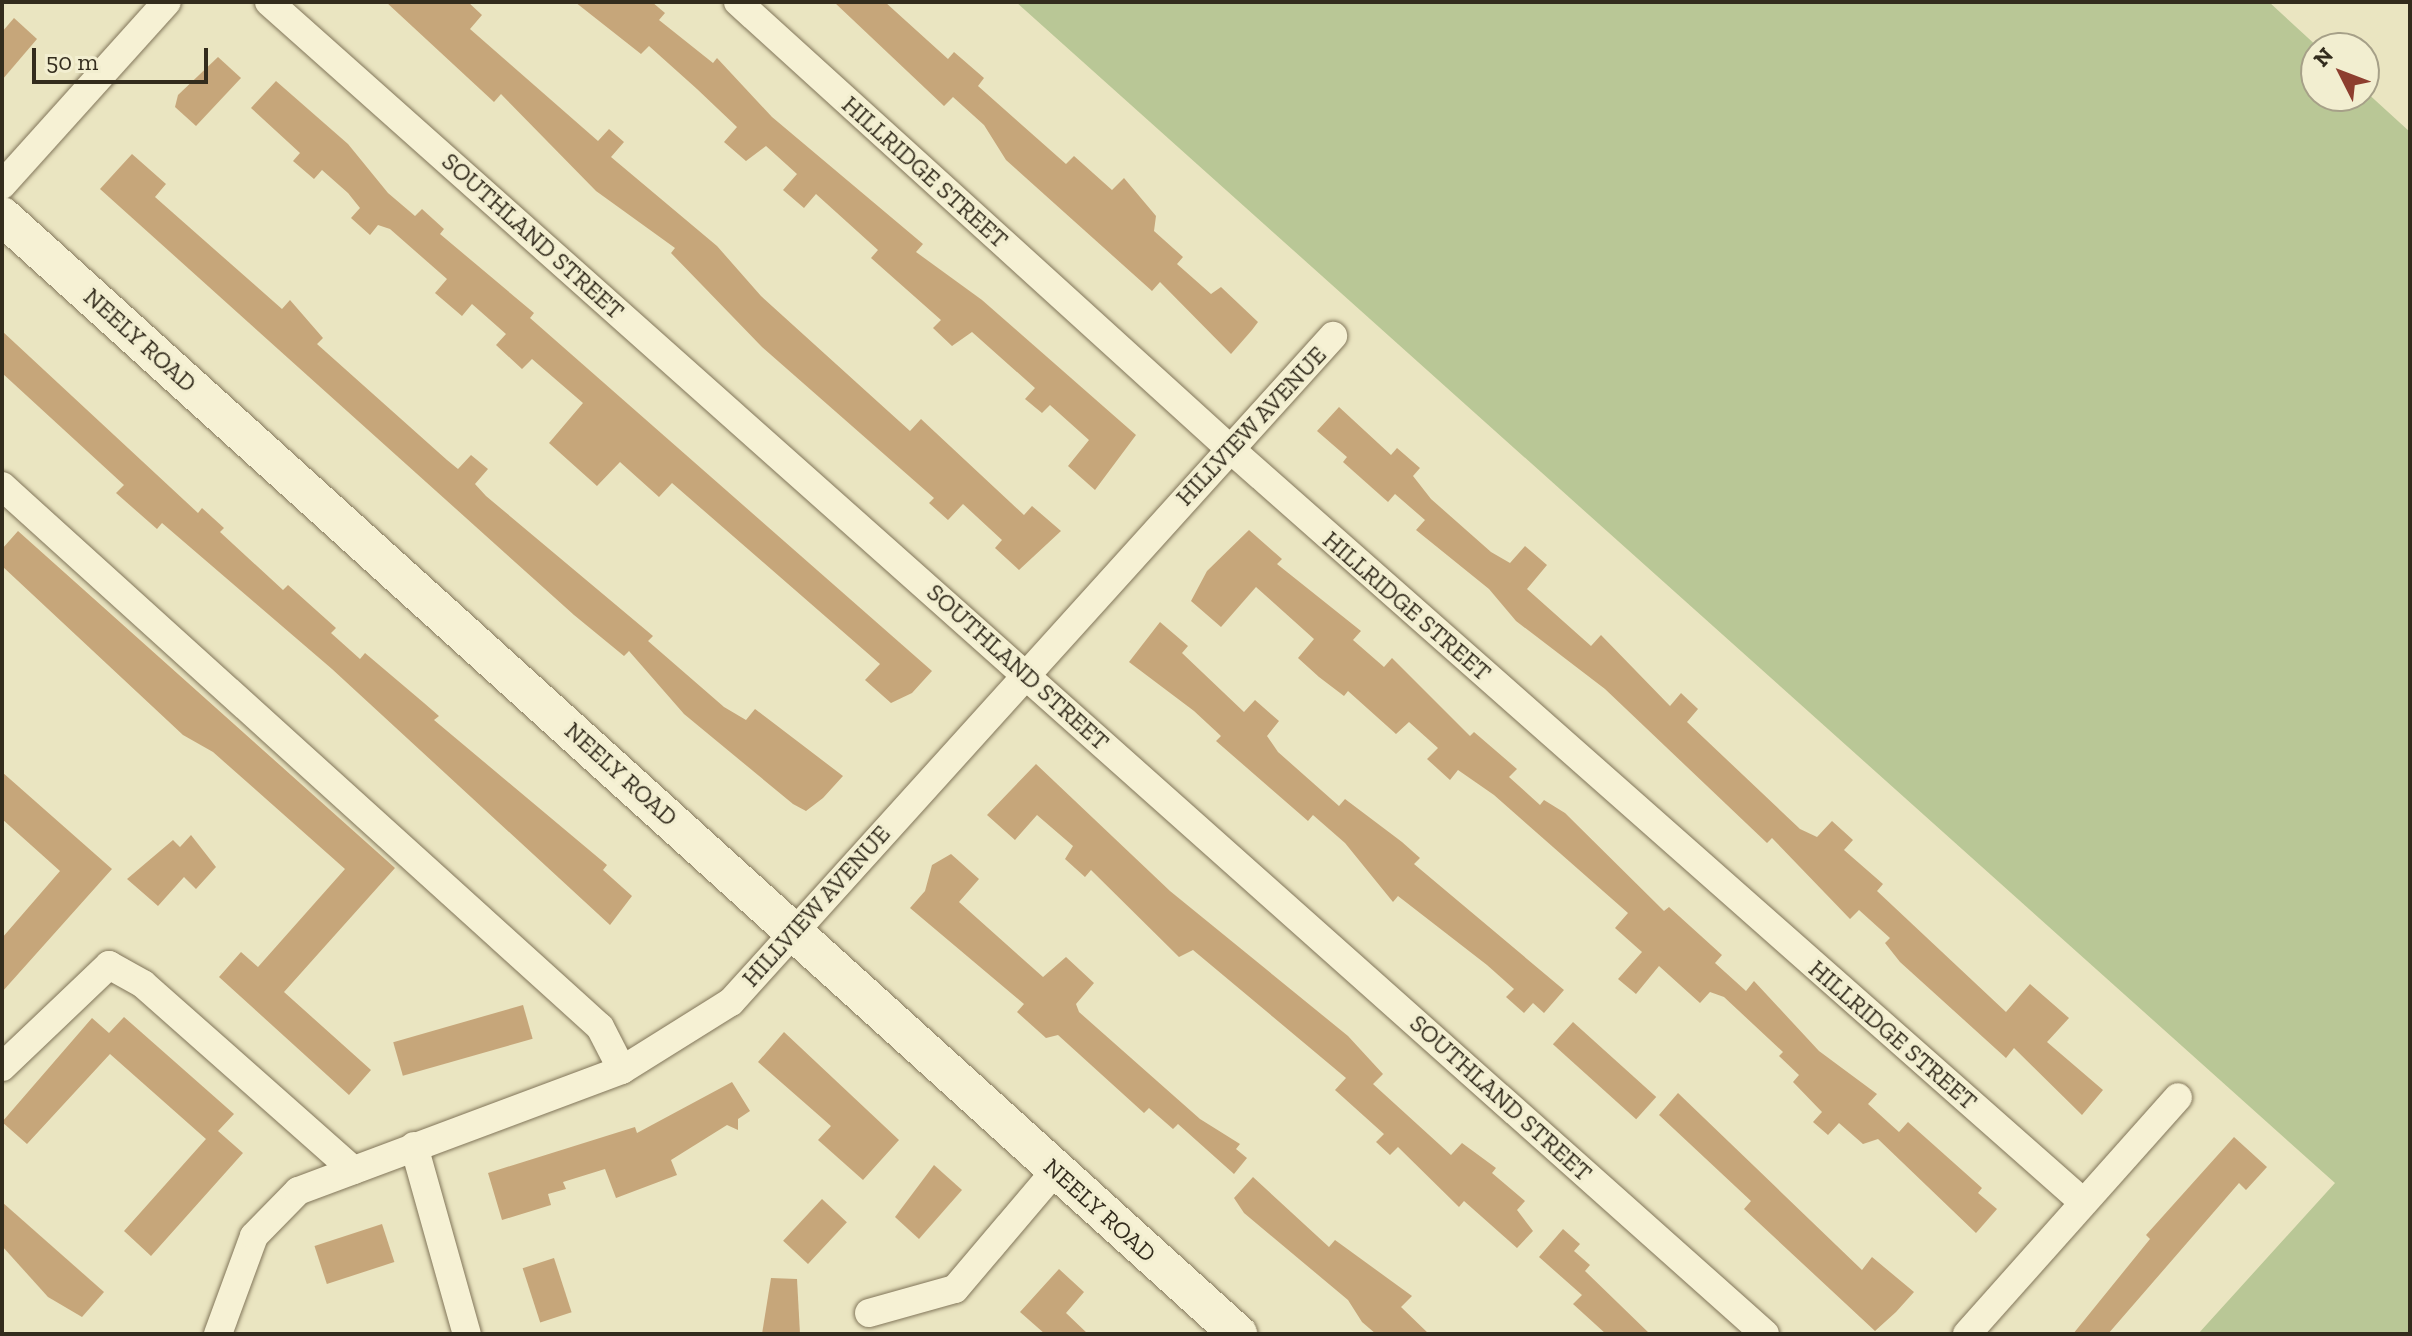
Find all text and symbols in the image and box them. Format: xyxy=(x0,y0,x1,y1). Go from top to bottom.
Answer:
scale bar xyxy=(36,32,212,82)
north arrow xyxy=(2300,32,2380,112)
text: N xyxy=(2308,42,2339,72)
text: 50 m xyxy=(46,47,98,76)
street label: HILLRIDGE STREET xyxy=(836,90,1014,254)
street label: SOUTHLAND STREET xyxy=(436,147,630,325)
street label: NEELY ROAD xyxy=(78,282,202,398)
street label: HILLVIEW AVENUE xyxy=(1169,340,1333,512)
street label: HILLRIDGE STREET xyxy=(1317,525,1497,687)
street label: SOUTHLAND STREET xyxy=(921,578,1115,756)
street label: NEELY ROAD xyxy=(559,716,683,832)
street label: HILLVIEW AVENUE xyxy=(736,819,896,993)
street label: HILLRIDGE STREET xyxy=(1803,954,1983,1116)
street label: SOUTHLAND STREET xyxy=(1404,1009,1598,1187)
street label: NEELY ROAD xyxy=(1038,1152,1162,1268)

